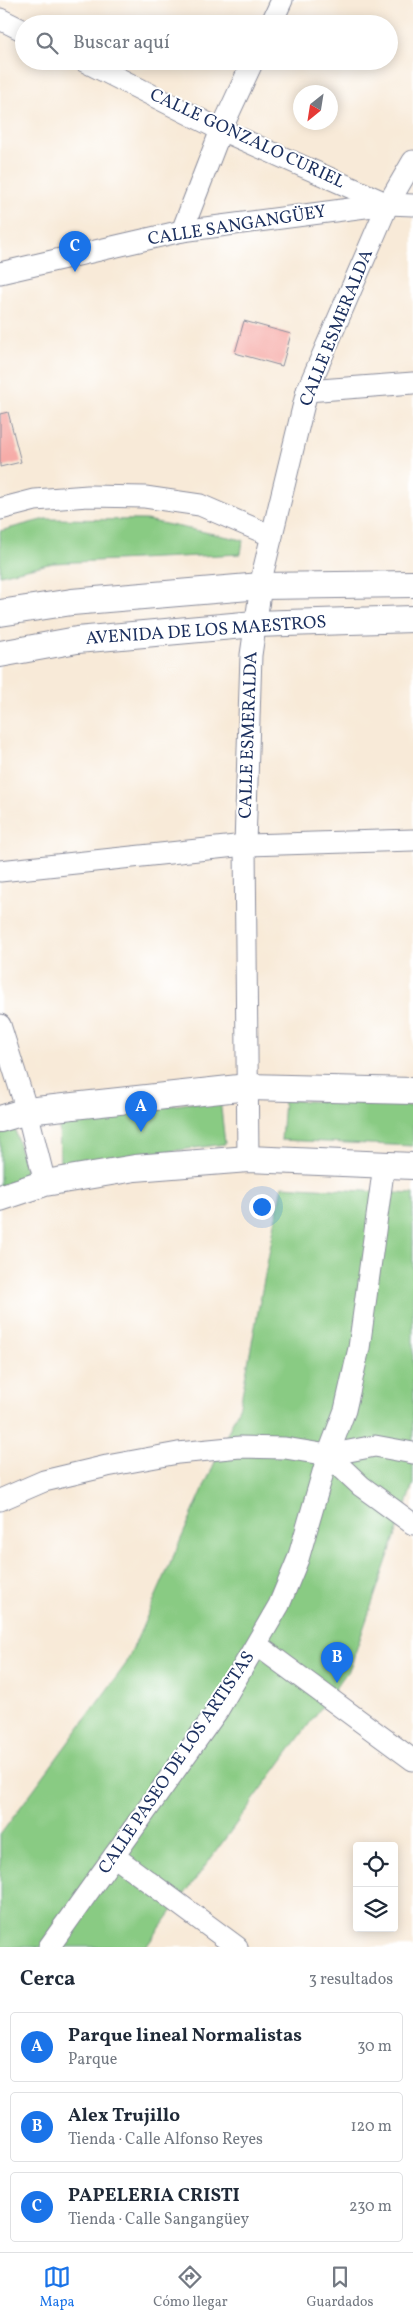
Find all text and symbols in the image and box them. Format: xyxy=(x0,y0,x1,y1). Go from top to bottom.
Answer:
search box xyxy=(15,15,398,70)
icon: search xyxy=(33,29,61,57)
text: Buscar aquí xyxy=(73,30,170,56)
street label: CALLE GONZALO CURIEL xyxy=(145,83,349,195)
north arrow xyxy=(293,85,338,130)
street label: CALLE SANGANGÜEY xyxy=(146,200,328,252)
pin: C xyxy=(59,231,91,272)
street label: CALLE ESMERALDA xyxy=(294,245,380,410)
street label: AVENIDA DE LOS MAESTROS xyxy=(85,610,327,652)
street label: CALLE ESMERALDA xyxy=(234,651,264,819)
pin: A xyxy=(125,1091,157,1132)
your location xyxy=(249,1194,275,1220)
pin: B xyxy=(321,1642,353,1683)
street label: CALLE PASEO DE LOS ARTISTAS xyxy=(93,1647,261,1879)
map controls xyxy=(353,1842,398,1932)
button: locate xyxy=(353,1842,398,1887)
button: layers xyxy=(353,1887,398,1932)
text: Cerca xyxy=(20,1965,75,1994)
text: 3 resultados xyxy=(309,1969,393,1991)
text: Parque lineal Normalistas xyxy=(68,2023,302,2049)
text: A xyxy=(31,2036,43,2058)
text: 30 m xyxy=(357,2036,392,2058)
text: Parque xyxy=(68,2049,117,2071)
text: Alex Trujillo xyxy=(68,2103,180,2129)
text: B xyxy=(32,2116,42,2138)
text: 120 m xyxy=(350,2116,392,2138)
text: Tienda · Calle Alfonso Reyes xyxy=(68,2129,263,2151)
text: PAPELERIA CRISTI xyxy=(68,2183,240,2209)
text: C xyxy=(32,2196,42,2218)
text: 230 m xyxy=(349,2196,392,2218)
text: Tienda · Calle Sangangüey xyxy=(68,2209,249,2231)
tab: Mapa xyxy=(39,2263,74,2312)
tab: Cómo llegar xyxy=(153,2263,228,2312)
tab: Guardados xyxy=(306,2263,374,2312)

